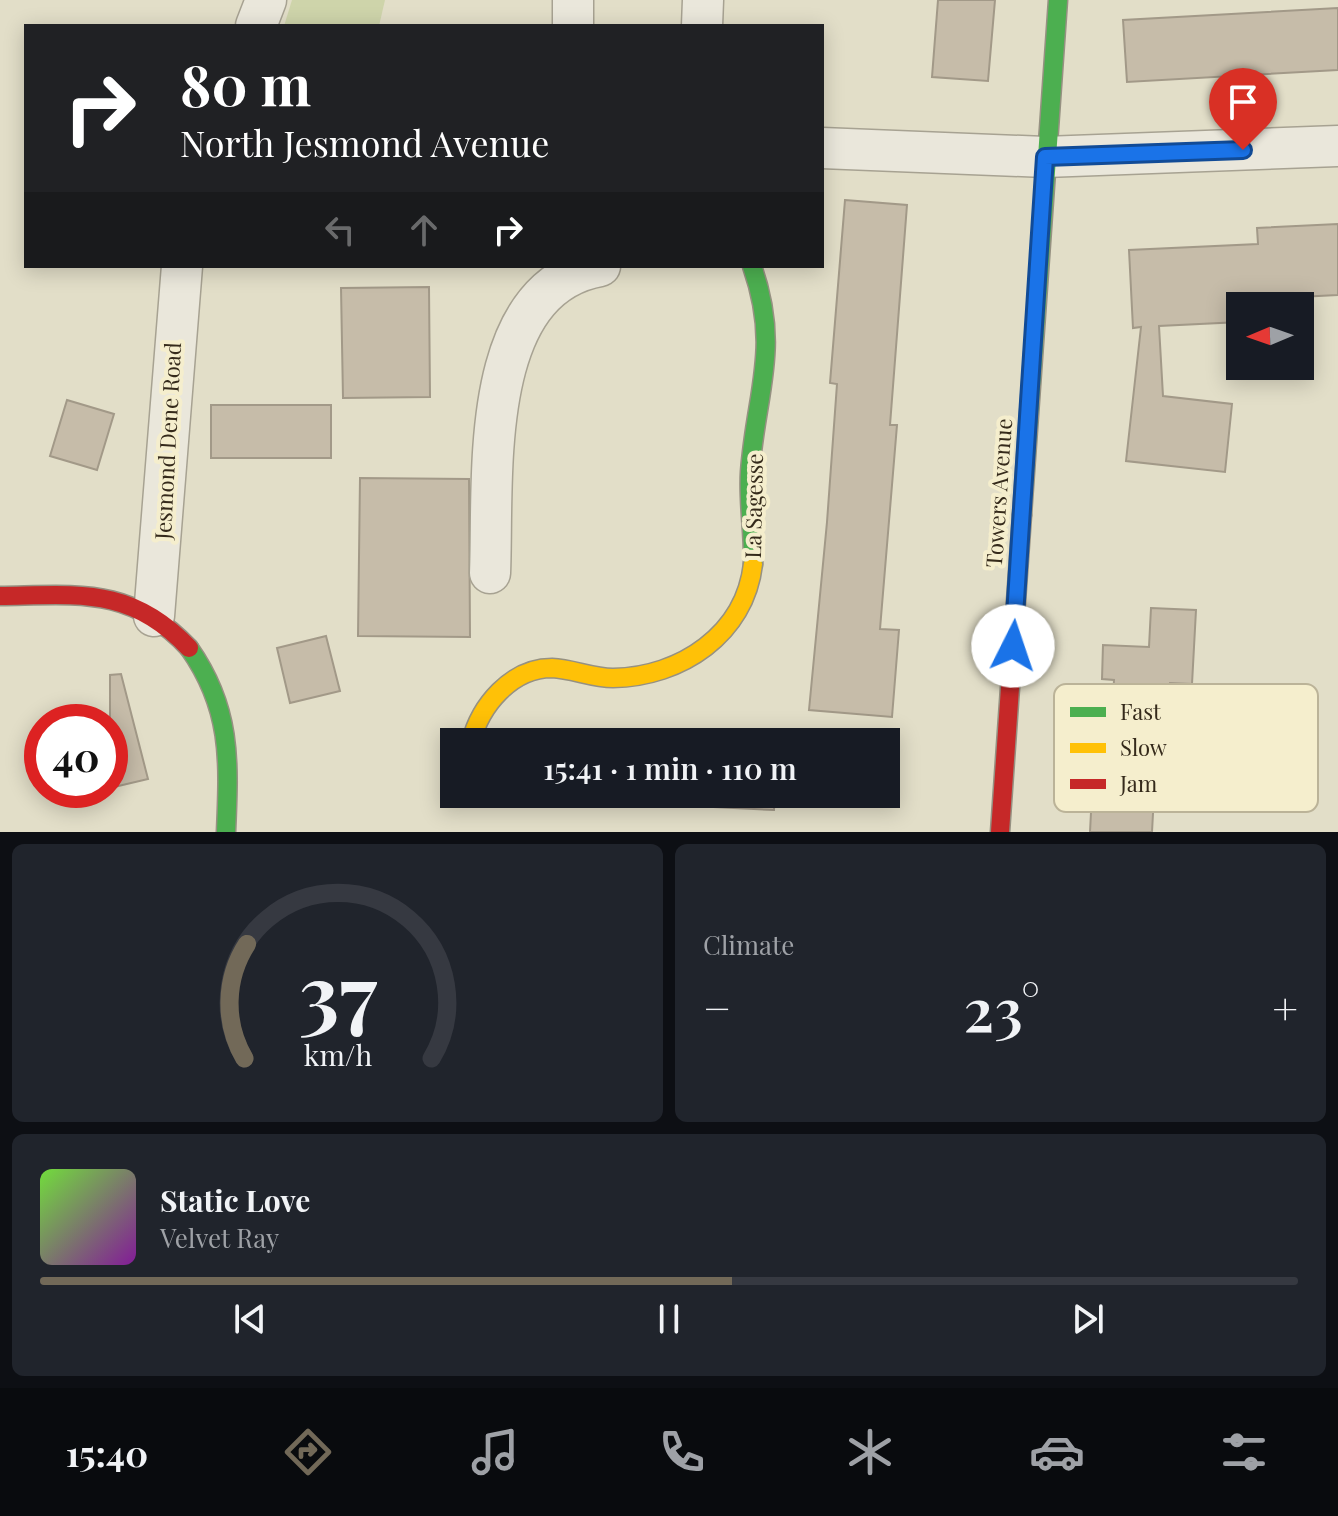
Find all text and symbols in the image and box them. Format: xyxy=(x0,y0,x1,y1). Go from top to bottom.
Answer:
text: 80 m xyxy=(180,46,311,121)
icon: right xyxy=(48,56,152,160)
pin xyxy=(1209,68,1277,150)
icon: arrive xyxy=(1221,80,1265,124)
text: North Jesmond Avenue xyxy=(180,118,549,166)
icon: left xyxy=(318,208,362,252)
icon: ahead xyxy=(402,208,446,252)
icon: right xyxy=(486,208,530,252)
north arrow xyxy=(1226,292,1314,380)
map controls xyxy=(1226,292,1314,380)
street label: Jesmond Dene Road xyxy=(147,341,187,541)
street label: Towers Avenue xyxy=(978,417,1018,569)
street label: La Sagesse xyxy=(737,453,769,559)
position arrow xyxy=(971,604,1055,688)
legend xyxy=(1054,684,1318,812)
text: Fast xyxy=(1120,696,1162,726)
speed limit sign: 40 xyxy=(24,704,128,808)
text: Slow xyxy=(1120,732,1167,762)
text: 15:41 · 1 min · 110 m xyxy=(543,748,797,788)
text: Jam xyxy=(1119,768,1158,798)
text: Climate xyxy=(703,927,794,962)
text: 37 xyxy=(298,935,377,1046)
text: 23° xyxy=(964,967,1040,1047)
text: − xyxy=(703,977,731,1036)
text: + xyxy=(1272,977,1298,1036)
text: km/h xyxy=(303,1035,372,1073)
text: Static Love xyxy=(160,1180,310,1220)
text: Velvet Ray xyxy=(160,1220,279,1255)
icon: previous xyxy=(228,1297,272,1341)
icon: pause xyxy=(647,1297,691,1341)
icon: next xyxy=(1066,1297,1110,1341)
icon: directions xyxy=(280,1424,336,1480)
icon: music xyxy=(467,1424,523,1480)
icon: phone xyxy=(654,1424,710,1480)
icon: climate xyxy=(842,1424,898,1480)
icon: car xyxy=(1029,1424,1085,1480)
icon: filters xyxy=(1216,1424,1272,1480)
text: 15:40 xyxy=(66,1428,148,1476)

